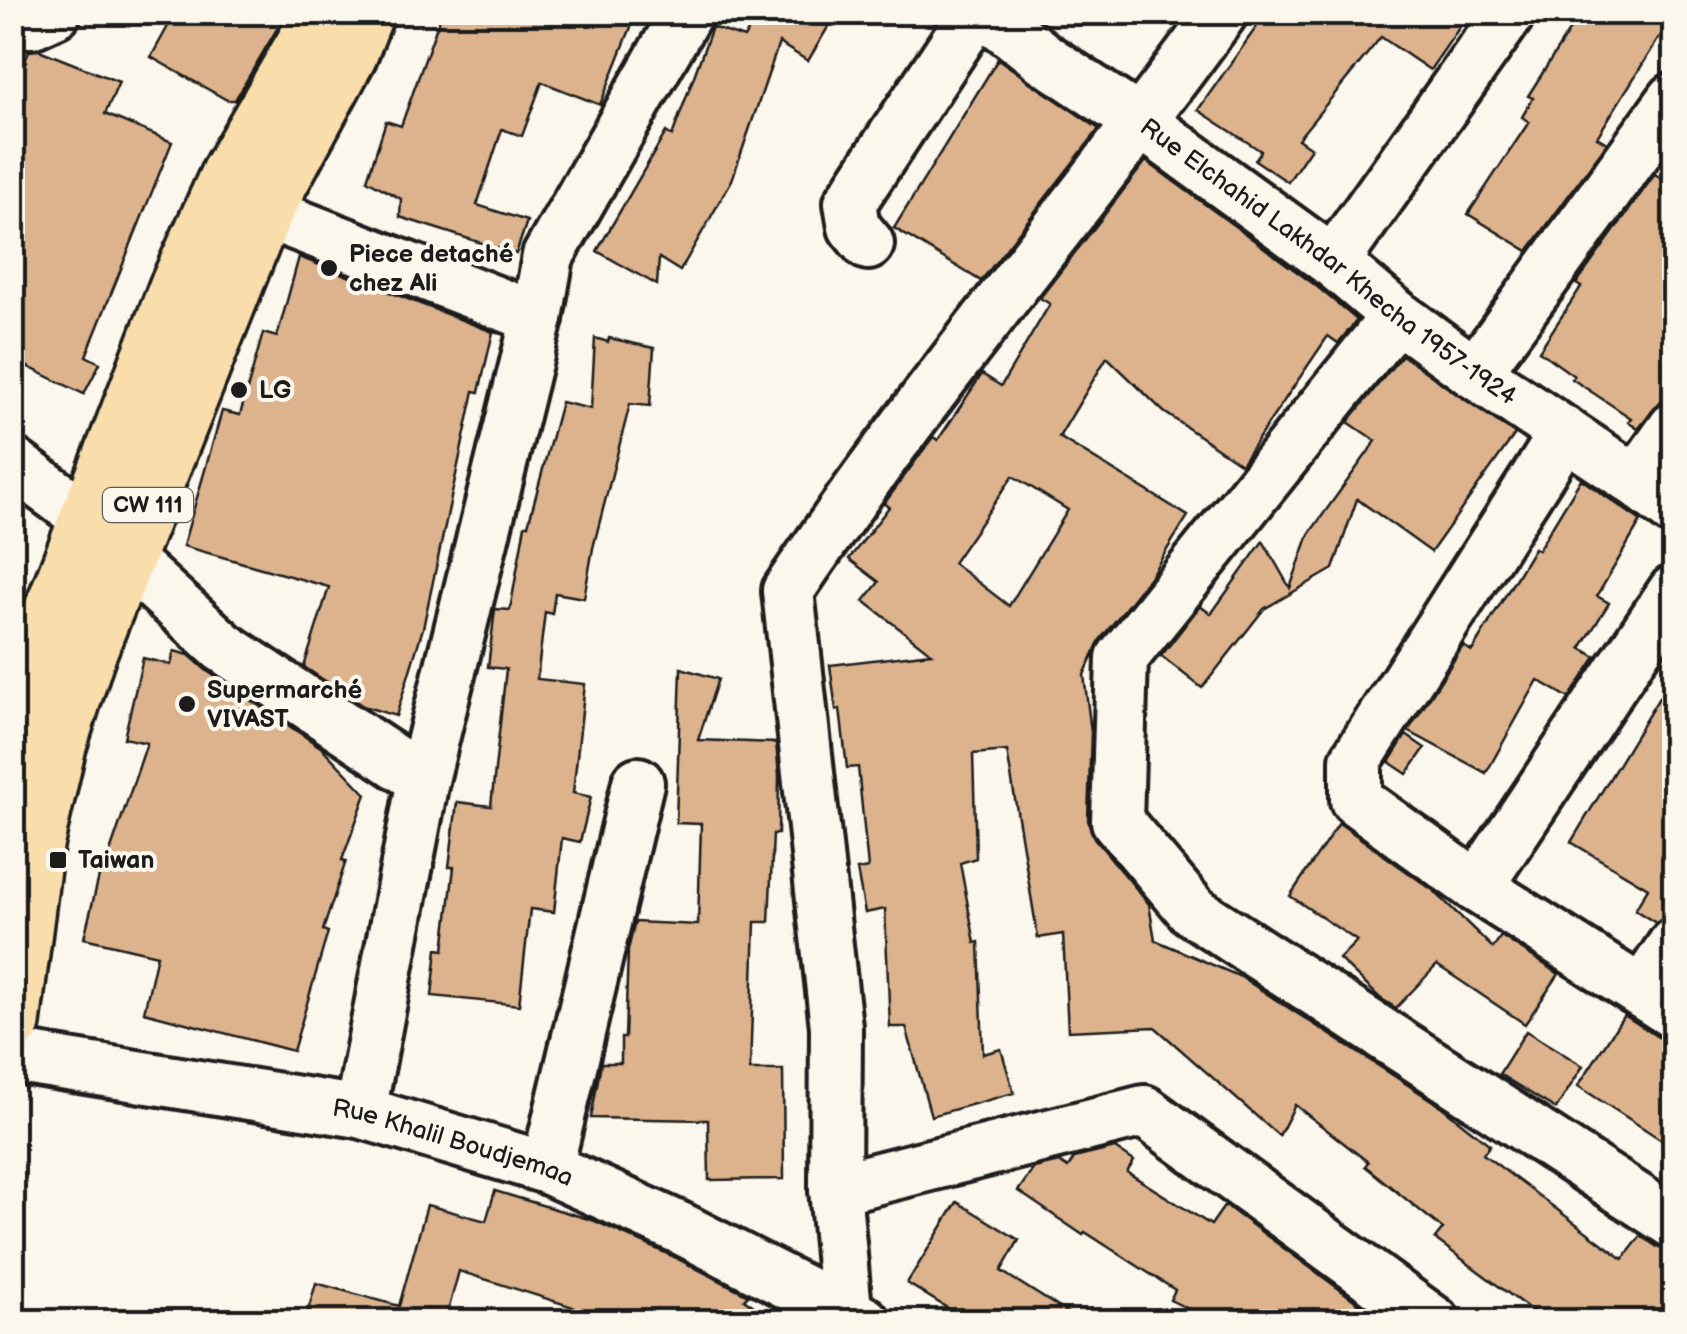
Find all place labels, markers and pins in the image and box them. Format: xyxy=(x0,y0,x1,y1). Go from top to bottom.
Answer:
place label: Piece detaché chez Ali xyxy=(349,239,514,299)
marker: Piece detaché chez Ali xyxy=(318,257,340,279)
place label: LG xyxy=(259,375,291,406)
marker: LG xyxy=(228,379,250,401)
place label: Supermarché VIVAST xyxy=(207,675,362,735)
marker: Supermarché VIVAST xyxy=(176,693,198,715)
place label: Taiwan xyxy=(78,845,154,876)
marker: Taiwan xyxy=(47,849,69,871)

